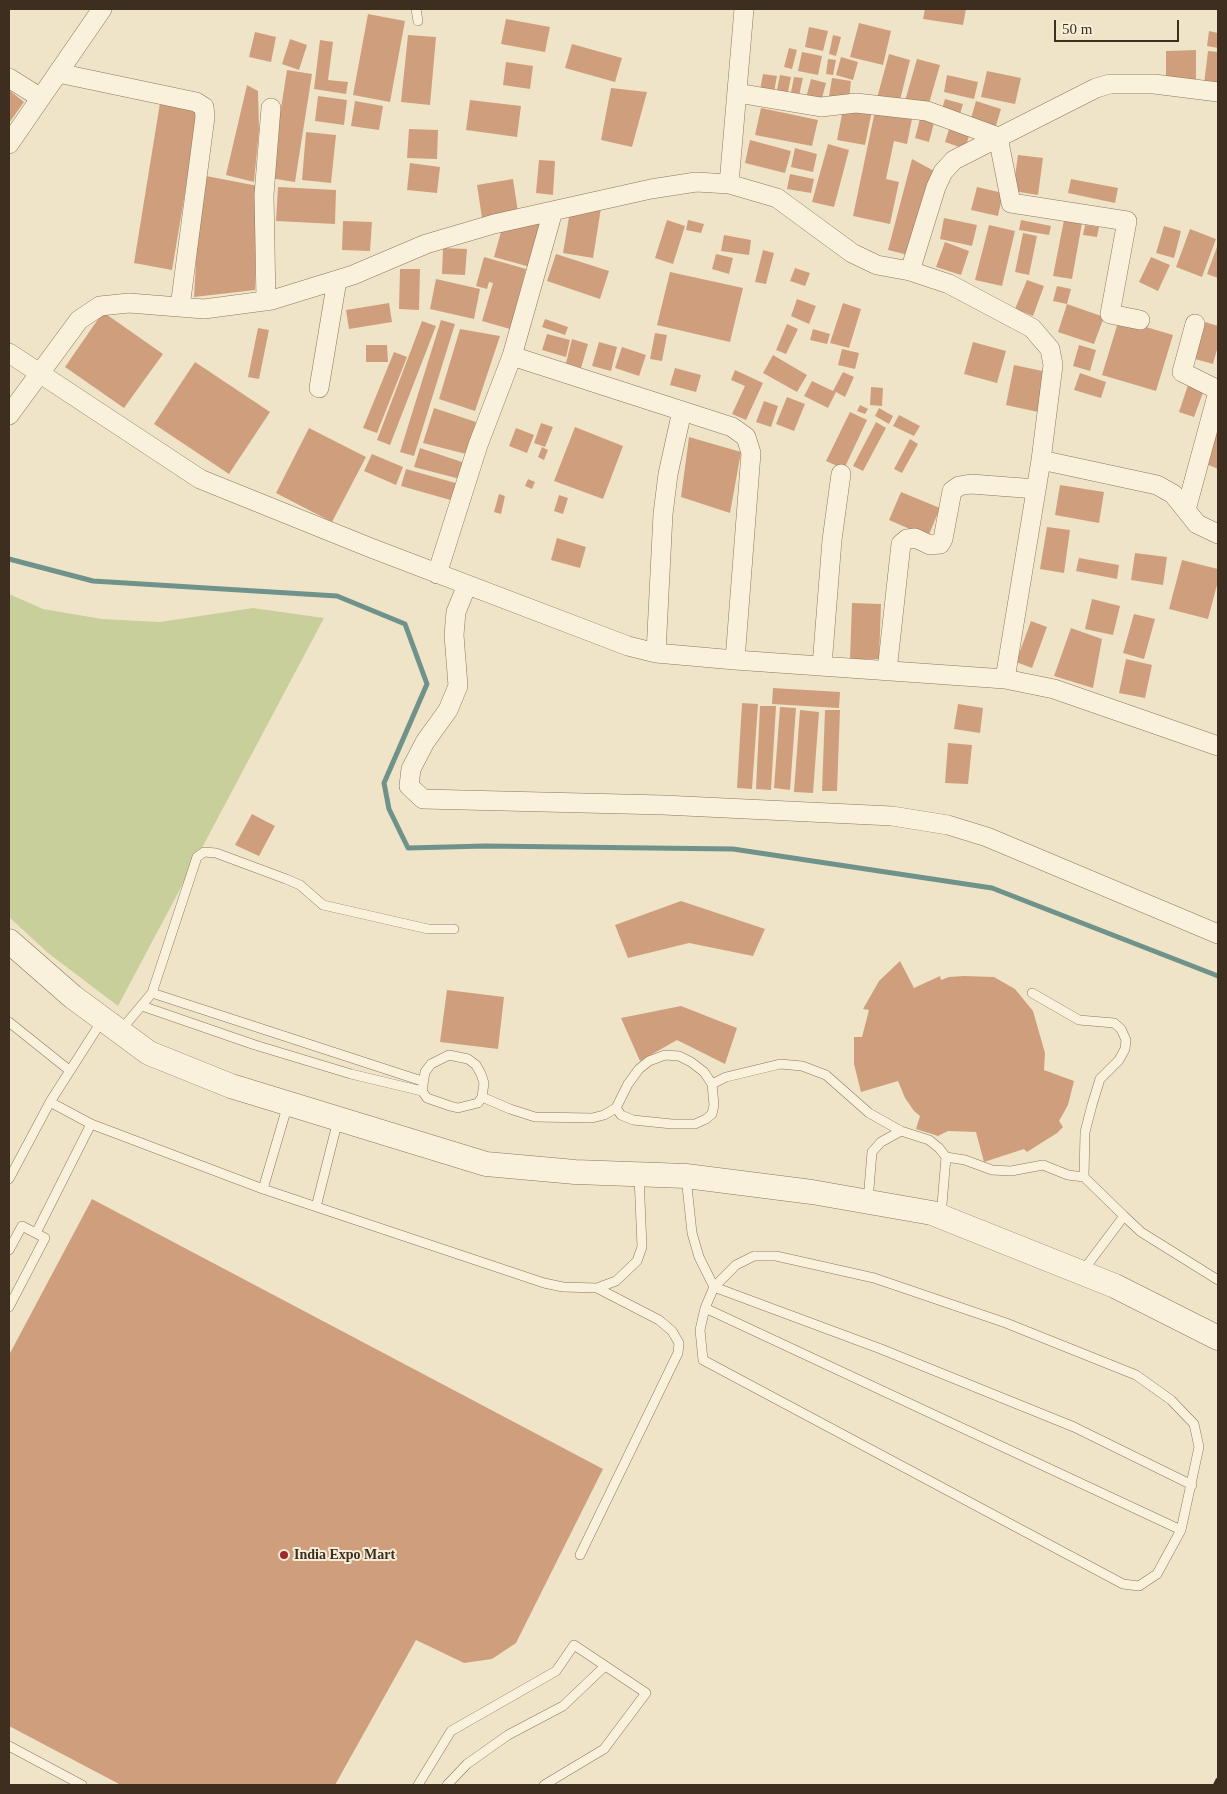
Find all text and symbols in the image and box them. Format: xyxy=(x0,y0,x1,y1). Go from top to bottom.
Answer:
scale bar xyxy=(1057,10,1182,42)
text: 50 m xyxy=(1062,21,1092,37)
place label: India Expo Mart xyxy=(294,1547,395,1563)
marker: India Expo Mart xyxy=(278,1549,290,1561)

